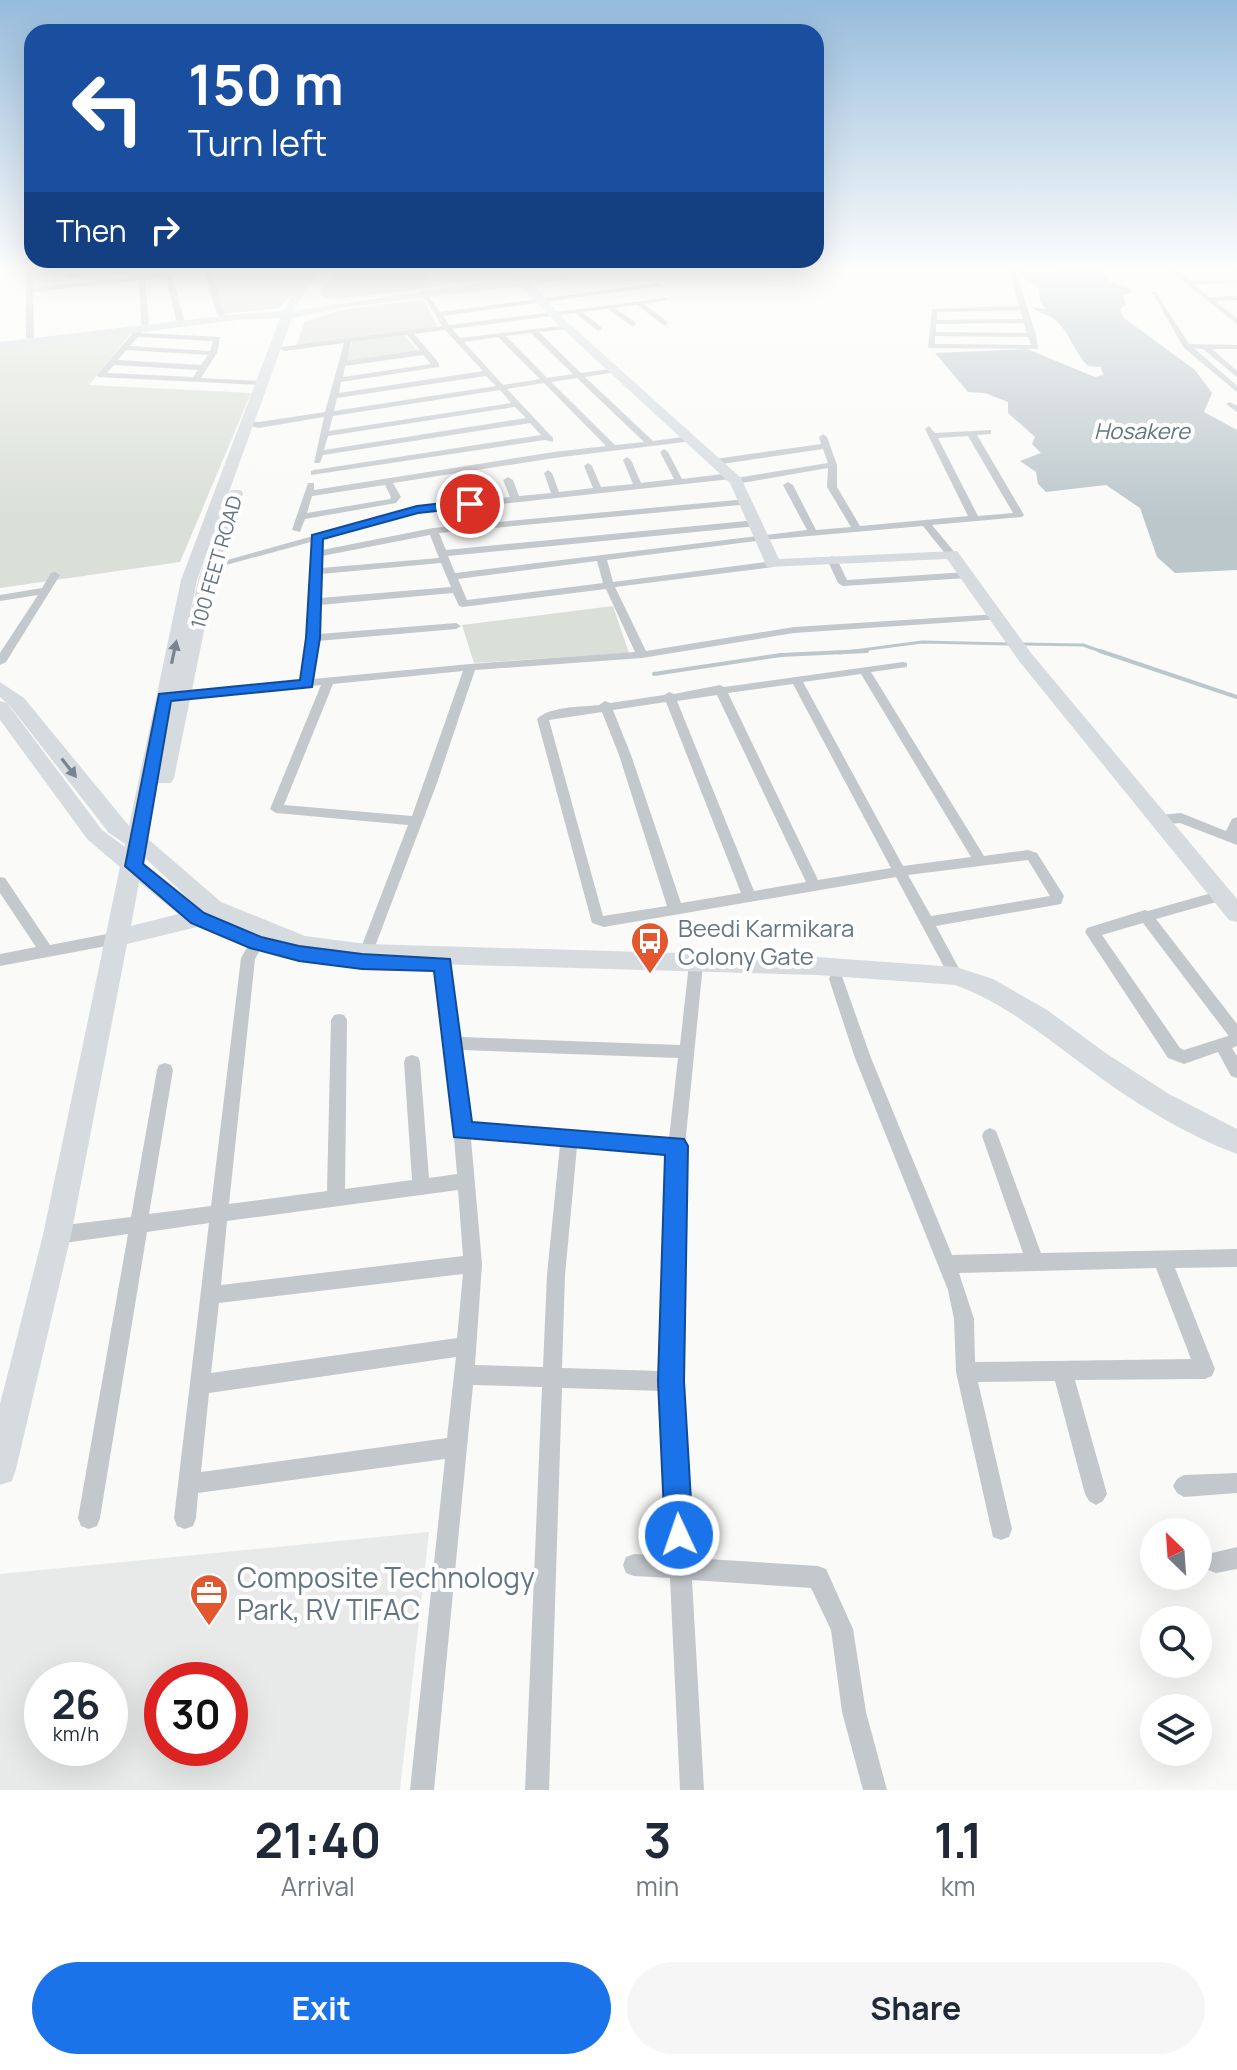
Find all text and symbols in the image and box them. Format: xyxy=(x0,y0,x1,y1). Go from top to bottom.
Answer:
text: 150 m xyxy=(188,45,344,122)
icon: left xyxy=(56,56,160,160)
text: Turn left xyxy=(188,118,327,167)
icon: right xyxy=(143,208,187,252)
text: Then xyxy=(56,210,127,251)
water label: Hosakere xyxy=(1094,416,1191,446)
pin xyxy=(436,470,504,538)
icon: arrive xyxy=(448,482,492,526)
street label: 100 FEET ROAD xyxy=(184,492,248,632)
one-way arrow xyxy=(168,639,181,664)
one-way arrow xyxy=(60,758,77,778)
place label: Beedi Karmikara Colony Gate xyxy=(678,911,854,972)
bus stop icon: Beedi Karmikara Colony Gate xyxy=(629,920,671,975)
position arrow xyxy=(637,1493,721,1577)
north arrow xyxy=(1140,1518,1212,1590)
map controls xyxy=(1140,1518,1212,1766)
place label: Composite Technology Park, RV TIFAC xyxy=(237,1558,535,1628)
office icon: Composite Technology Park, RV TIFAC xyxy=(188,1572,230,1627)
button: search xyxy=(1140,1606,1212,1678)
speed limit sign: 30 xyxy=(144,1662,248,1766)
text: 26 xyxy=(52,1676,100,1731)
button: layers xyxy=(1140,1694,1212,1766)
text: km/h xyxy=(53,1720,99,1747)
text: 21:40 xyxy=(254,1807,381,1872)
text: 3 xyxy=(643,1807,671,1872)
text: 1.1 xyxy=(934,1807,983,1872)
text: Arrival xyxy=(281,1868,355,1904)
text: min xyxy=(636,1868,679,1904)
text: km xyxy=(941,1868,976,1904)
button: Exit xyxy=(32,1962,611,2054)
button: Share xyxy=(627,1962,1205,2054)

